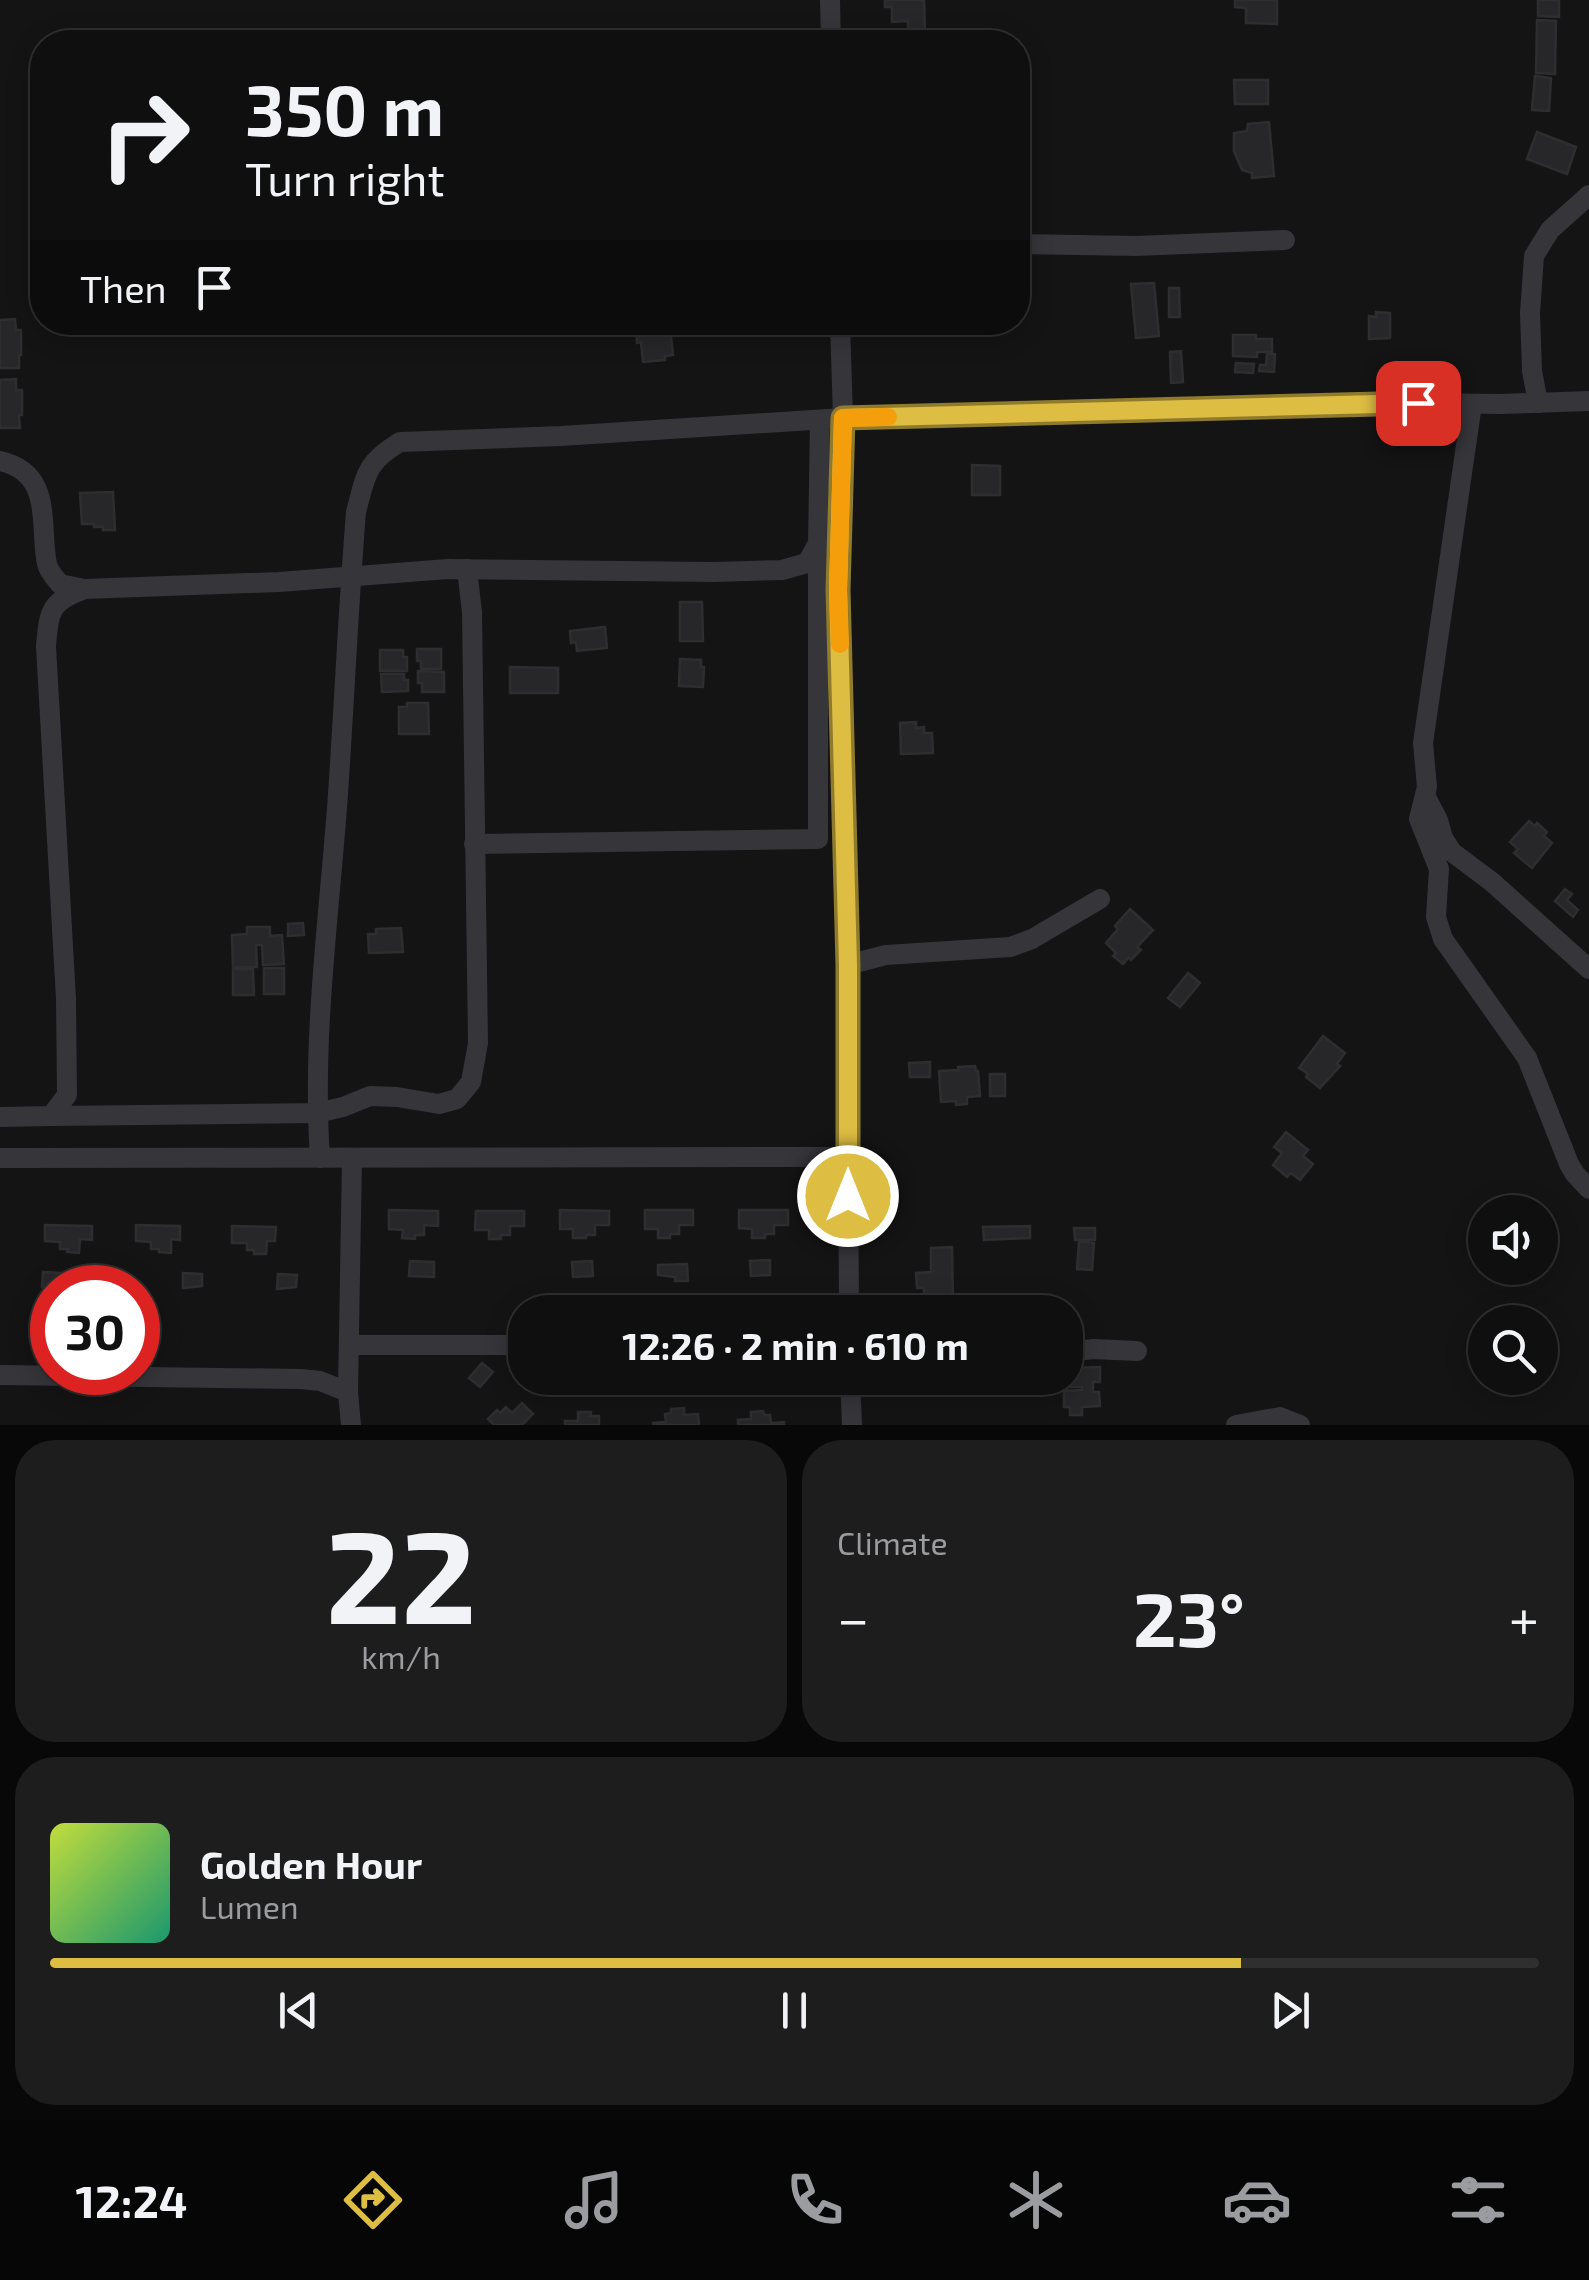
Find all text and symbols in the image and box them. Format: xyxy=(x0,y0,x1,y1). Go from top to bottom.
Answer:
text: 350 m xyxy=(245,66,444,150)
icon: right xyxy=(80,70,210,200)
text: Turn right xyxy=(245,151,445,205)
icon: arrive xyxy=(187,260,242,315)
text: Then xyxy=(80,265,167,311)
pin xyxy=(1376,361,1461,446)
icon: arrive xyxy=(1391,376,1446,431)
position arrow xyxy=(796,1144,900,1248)
map controls xyxy=(1468,1195,1558,1395)
button: sound xyxy=(1468,1195,1558,1285)
speed limit sign: 30 xyxy=(30,1265,160,1395)
button: search xyxy=(1468,1305,1558,1395)
text: 12:26 · 2 min · 610 m xyxy=(622,1322,969,1368)
text: 22 xyxy=(325,1494,477,1650)
text: Climate xyxy=(837,1523,948,1561)
text: 23° xyxy=(1133,1572,1245,1662)
text: − xyxy=(837,1584,869,1650)
text: + xyxy=(1509,1584,1539,1650)
text: km/h xyxy=(361,1637,441,1675)
text: Golden Hour xyxy=(200,1841,422,1887)
text: Lumen xyxy=(200,1887,299,1925)
icon: previous xyxy=(271,1983,326,2038)
icon: pause xyxy=(767,1983,822,2038)
icon: next xyxy=(1263,1983,1318,2038)
icon: directions xyxy=(338,2165,408,2235)
icon: music xyxy=(559,2165,629,2235)
icon: phone xyxy=(780,2165,850,2235)
icon: climate xyxy=(1001,2165,1071,2235)
icon: car xyxy=(1222,2165,1292,2235)
icon: filters xyxy=(1443,2165,1513,2235)
text: 12:24 xyxy=(76,2173,187,2227)

